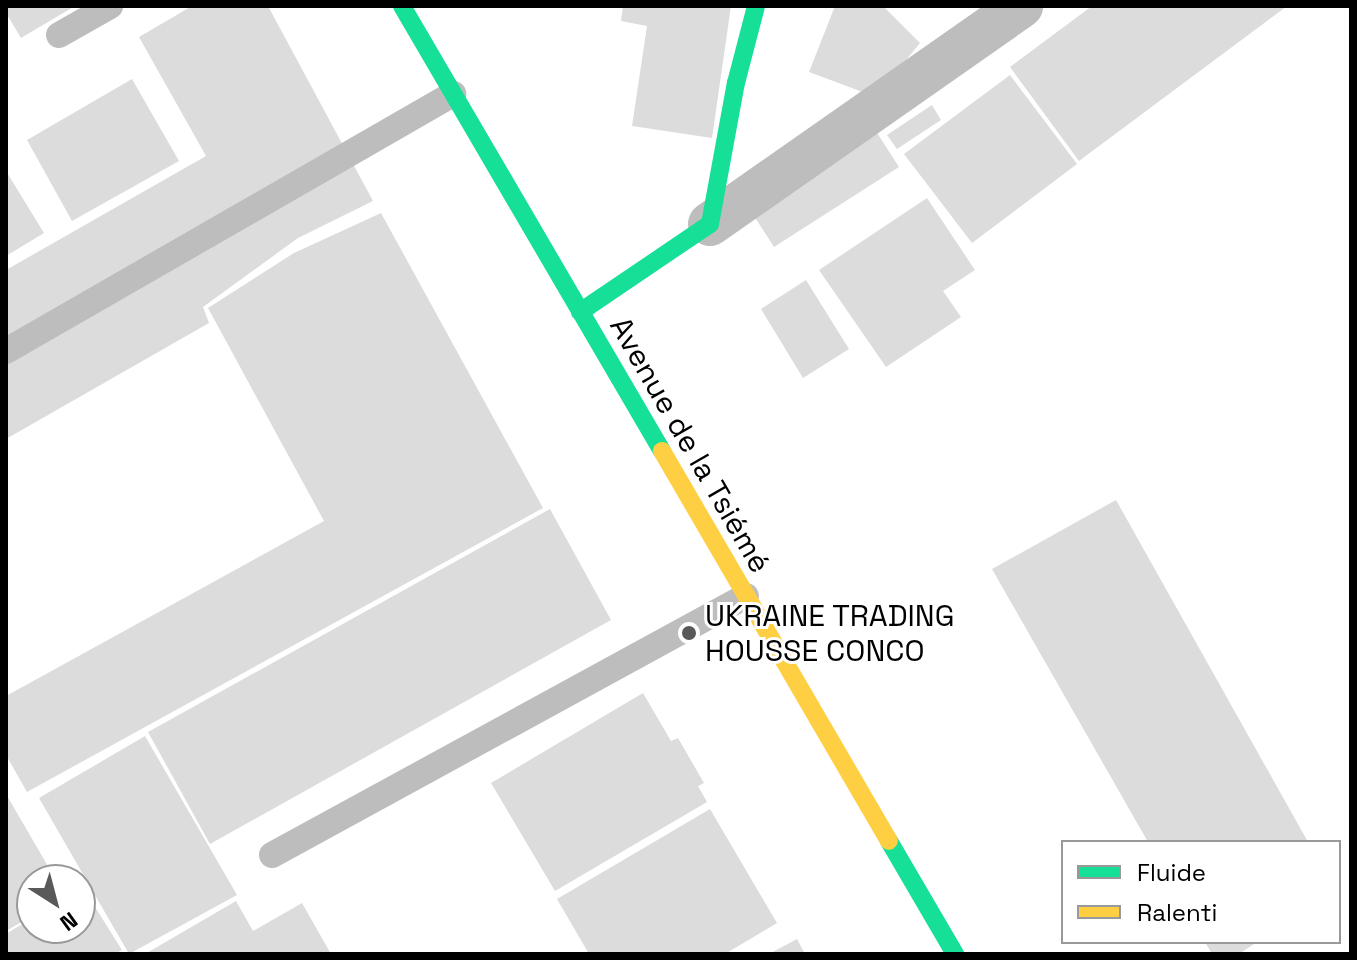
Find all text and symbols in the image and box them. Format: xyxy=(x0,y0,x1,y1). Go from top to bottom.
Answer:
street label: Avenue de la Tsiémé xyxy=(602,310,778,580)
place label: UKRAINE TRADING HOUSSE CONCO xyxy=(705,598,955,668)
marker: UKRAINE TRADING HOUSSE CONCO xyxy=(680,624,698,642)
legend xyxy=(1061,840,1341,944)
text: Fluide xyxy=(1137,857,1206,888)
north arrow xyxy=(16,864,96,944)
text: Ralenti xyxy=(1137,897,1217,928)
text: N xyxy=(55,906,83,937)

